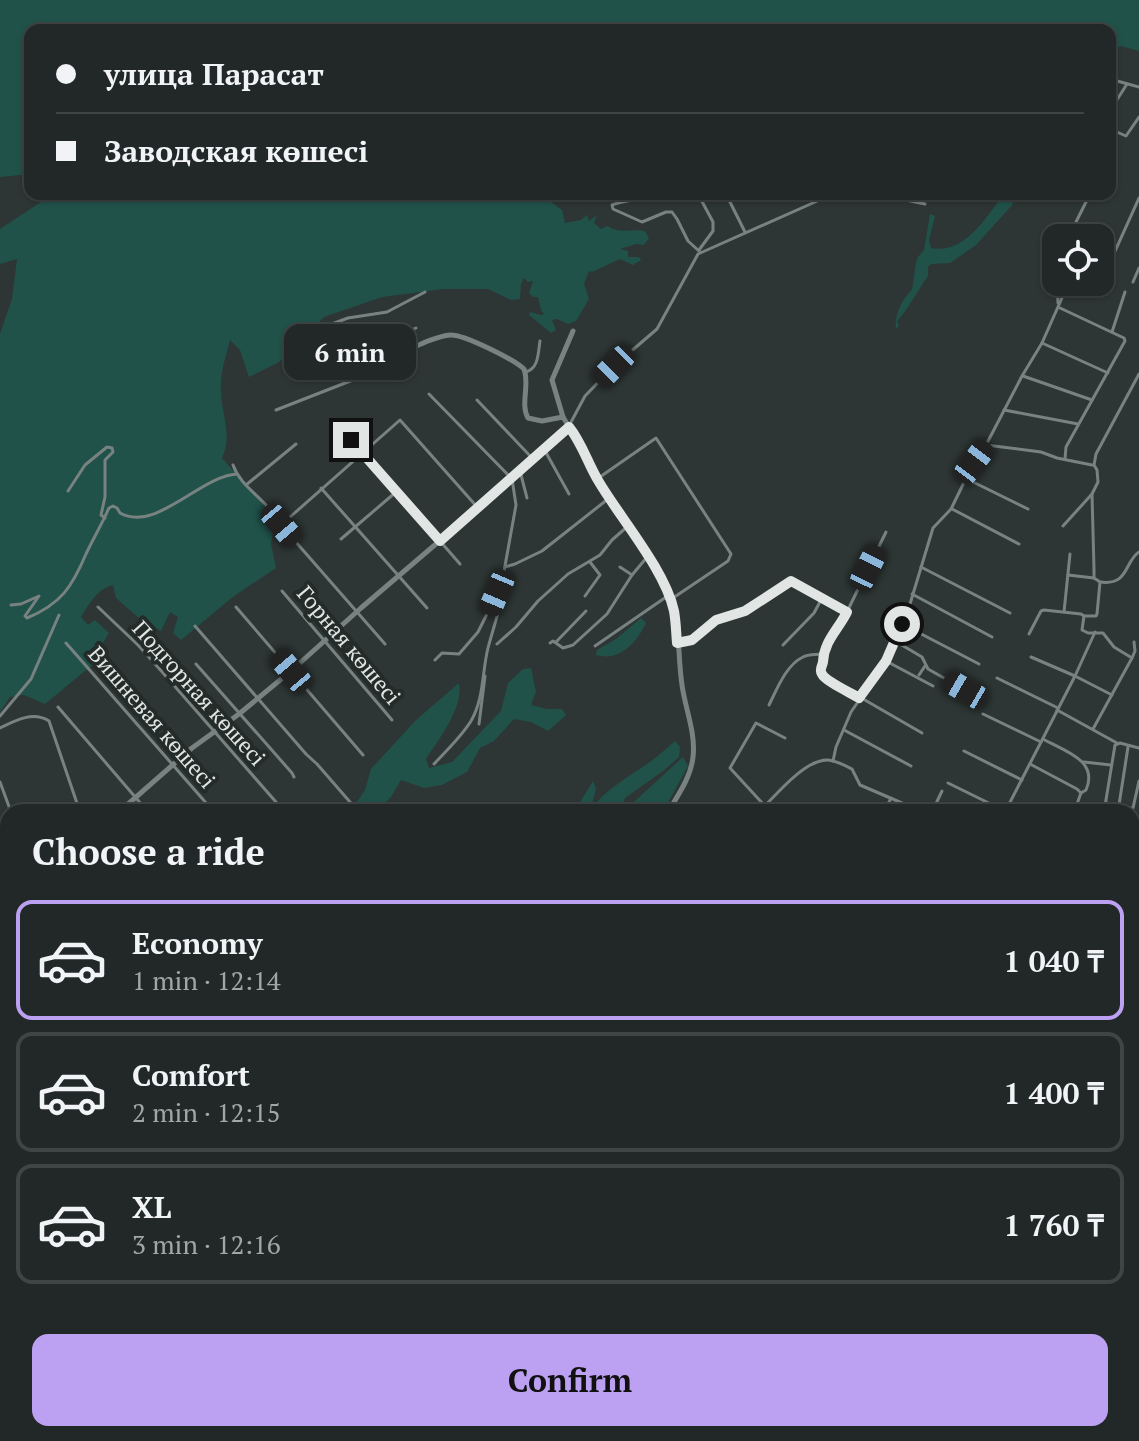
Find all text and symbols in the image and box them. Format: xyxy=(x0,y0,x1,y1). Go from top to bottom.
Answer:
text: улица Парасат xyxy=(104,54,324,94)
text: Заводская көшесі xyxy=(104,131,368,171)
map controls xyxy=(1042,224,1114,296)
button: locate xyxy=(1042,224,1114,296)
callout: 6 min xyxy=(285,324,417,380)
text: 6 min xyxy=(314,335,386,369)
car xyxy=(589,341,639,391)
route end xyxy=(333,422,369,458)
car xyxy=(950,436,998,488)
car xyxy=(256,499,306,551)
car xyxy=(847,541,889,595)
car xyxy=(477,566,517,620)
street label: Горная көшесі xyxy=(291,579,408,710)
route start xyxy=(884,606,920,642)
street label: Подгорная көшесі xyxy=(126,614,272,771)
street label: Вишневая көшесі xyxy=(83,639,222,794)
car xyxy=(266,645,316,697)
car xyxy=(938,668,992,712)
text: Choose a ride xyxy=(32,828,265,875)
text: Economy xyxy=(132,923,263,963)
icon: car xyxy=(36,924,108,996)
text: 1 040 ₸ xyxy=(1004,941,1104,981)
text: 1 min · 12:14 xyxy=(132,963,281,997)
text: Comfort xyxy=(132,1055,250,1095)
icon: car xyxy=(36,1056,108,1128)
text: 1 400 ₸ xyxy=(1004,1073,1104,1113)
text: 2 min · 12:15 xyxy=(132,1095,281,1129)
text: XL xyxy=(132,1187,171,1227)
icon: car xyxy=(36,1188,108,1260)
text: 1 760 ₸ xyxy=(1004,1205,1104,1245)
text: 3 min · 12:16 xyxy=(132,1227,281,1261)
button: Confirm xyxy=(32,1334,1108,1426)

